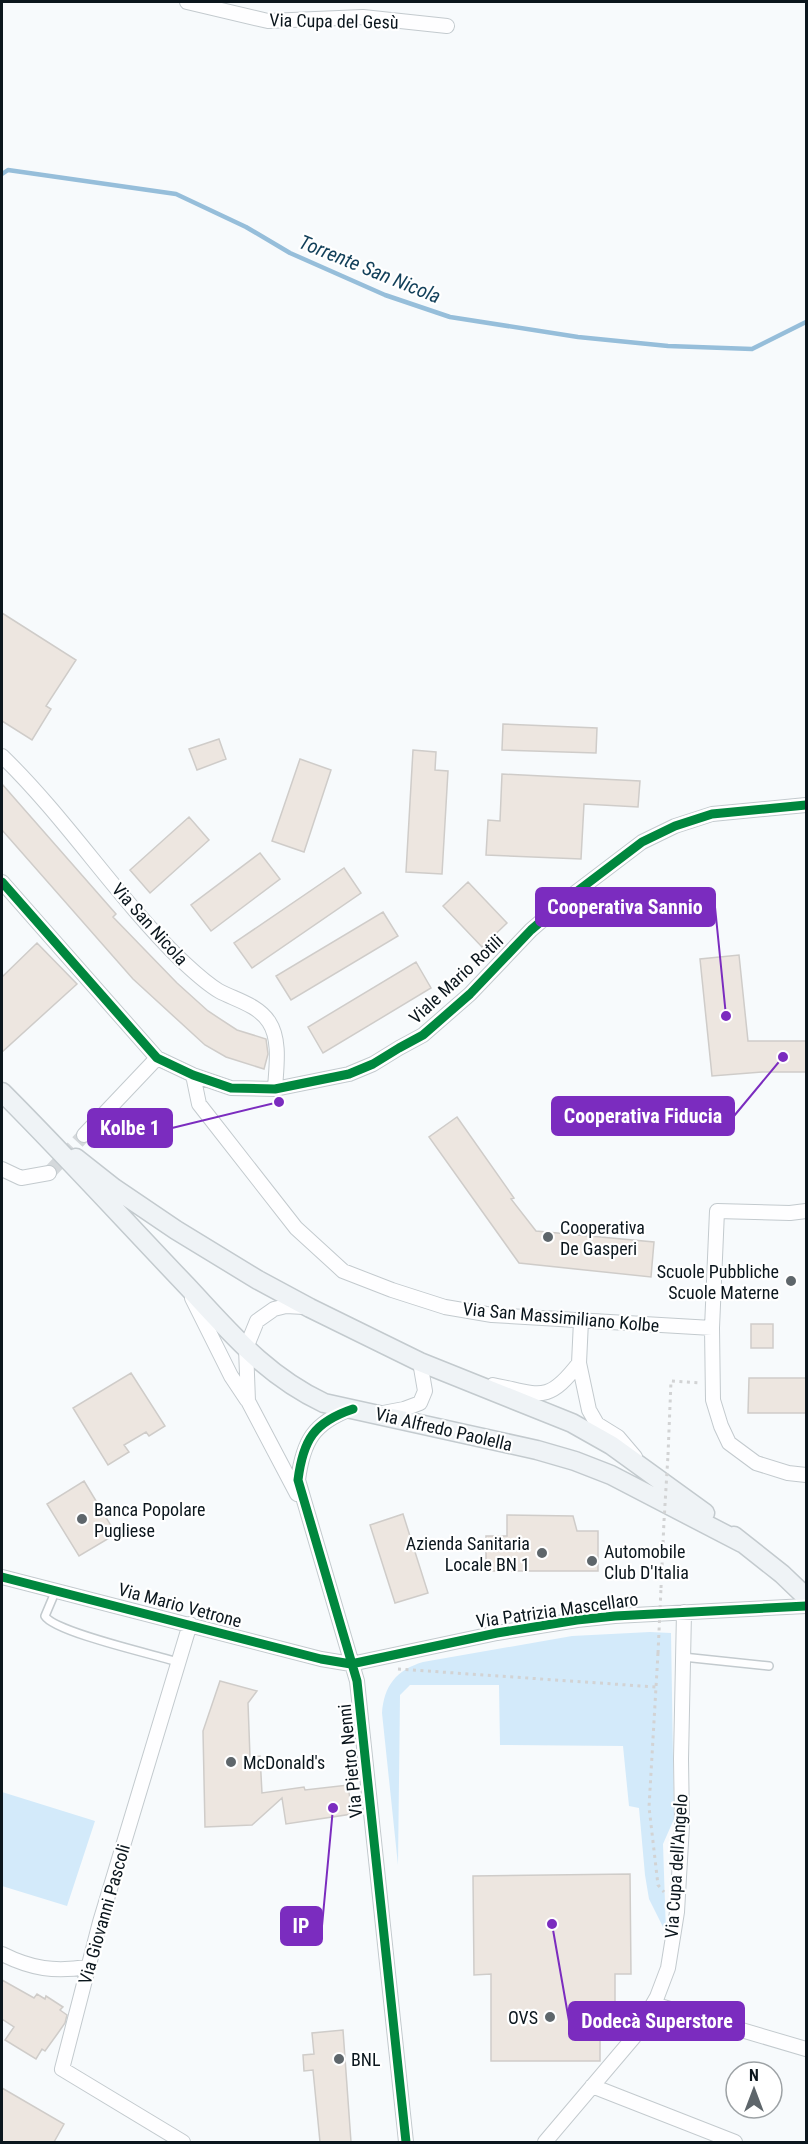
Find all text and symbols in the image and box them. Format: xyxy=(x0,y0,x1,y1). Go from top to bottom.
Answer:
street label: Via Cupa del Gesù xyxy=(269,9,399,33)
water label: Torrente San Nicola xyxy=(296,230,444,308)
street label: Via San Nicola xyxy=(108,879,192,969)
callout: Cooperativa Sannio xyxy=(536,888,715,926)
text: Cooperativa Sannio xyxy=(547,895,703,919)
street label: Viale Mario Rotili xyxy=(405,930,507,1028)
callout: Cooperativa Fiducia xyxy=(552,1097,734,1135)
text: Cooperativa Fiducia xyxy=(564,1104,722,1128)
callout: Kolbe 1 xyxy=(88,1109,172,1147)
text: Kolbe 1 xyxy=(100,1116,160,1140)
place label: Cooperativa De Gasperi xyxy=(560,1217,645,1259)
marker: Cooperativa De Gasperi xyxy=(541,1230,555,1244)
place label: Scuole Pubbliche Scuole Materne xyxy=(657,1261,779,1303)
marker: Scuole Pubbliche Scuole Materne xyxy=(784,1274,798,1288)
street label: Via San Massimiliano Kolbe xyxy=(462,1298,660,1336)
street label: Via Alfredo Paolella xyxy=(373,1403,515,1455)
place label: Banca Popolare Pugliese xyxy=(94,1499,206,1541)
marker: Banca Popolare Pugliese xyxy=(75,1512,89,1526)
place label: Azienda Sanitaria Locale BN 1 xyxy=(406,1533,530,1575)
place label: Automobile Club D'Italia xyxy=(604,1541,689,1583)
marker: Azienda Sanitaria Locale BN 1 xyxy=(535,1546,549,1560)
marker: Automobile Club D'Italia xyxy=(585,1554,599,1568)
street label: Via Mario Vetrone xyxy=(116,1578,244,1632)
street label: Via Patrizia Mascellaro xyxy=(475,1588,639,1632)
street label: Via Pietro Nenni xyxy=(334,1703,366,1819)
place label: McDonald's xyxy=(243,1752,325,1773)
marker: McDonald's xyxy=(224,1755,238,1769)
street label: Via Cupa dell'Angelo xyxy=(660,1793,692,1939)
street label: Via Giovanni Pascoli xyxy=(74,1841,134,1987)
callout: IP xyxy=(281,1907,322,1945)
text: IP xyxy=(293,1914,309,1938)
callout: Dodecà Superstore xyxy=(569,2002,744,2040)
place label: OVS xyxy=(508,2007,538,2028)
text: Dodecà Superstore xyxy=(581,2009,733,2033)
marker: OVS xyxy=(543,2010,557,2024)
place label: BNL xyxy=(351,2049,381,2070)
marker: BNL xyxy=(332,2052,346,2066)
north arrow xyxy=(724,2060,784,2120)
text: N xyxy=(749,2066,759,2085)

